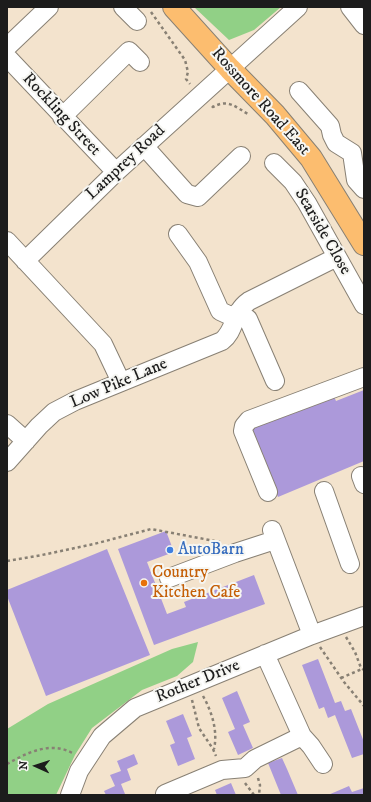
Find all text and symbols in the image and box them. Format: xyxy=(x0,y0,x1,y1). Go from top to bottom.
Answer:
street label: Rossmore Road East xyxy=(206,44,314,160)
street label: Rockling Street xyxy=(17,69,105,161)
street label: Lamprey Road xyxy=(82,121,170,205)
street label: Searside Close xyxy=(289,185,355,279)
street label: Low Pike Lane xyxy=(67,354,171,414)
place label: AutoBarn xyxy=(178,540,244,560)
marker: AutoBarn xyxy=(165,545,175,555)
place label: Country Kitchen Cafe xyxy=(152,563,240,603)
marker: Country Kitchen Cafe xyxy=(139,578,149,588)
street label: Rother Drive xyxy=(153,656,243,708)
north arrow xyxy=(16,746,56,786)
text: N xyxy=(17,760,31,770)

